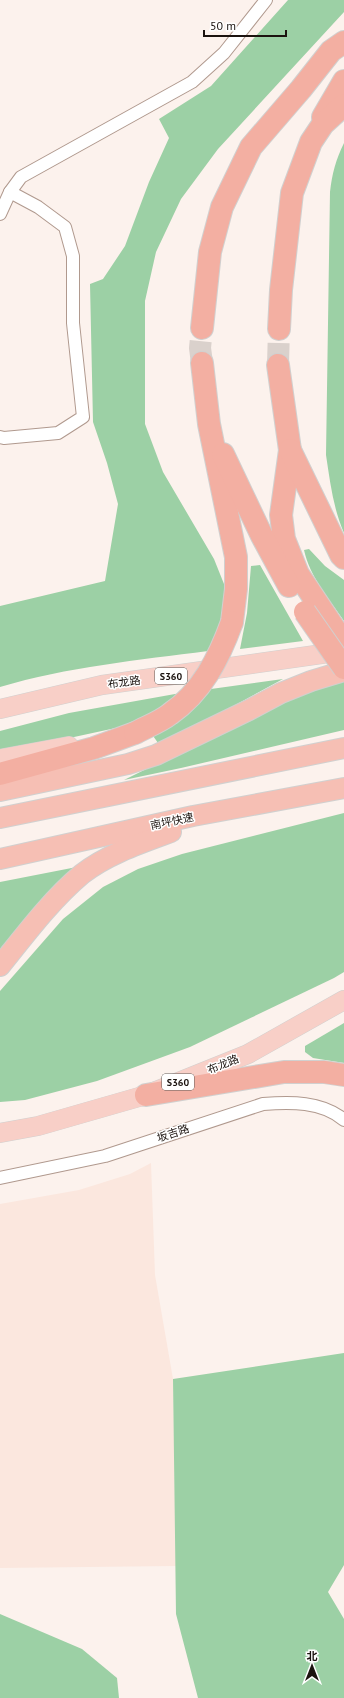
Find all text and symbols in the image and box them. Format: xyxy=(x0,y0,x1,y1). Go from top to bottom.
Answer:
scale bar xyxy=(204,12,286,38)
text: 50 m xyxy=(210,18,236,33)
road number: S360 xyxy=(155,668,187,684)
street label: 布龙路 xyxy=(107,673,141,691)
street label: 南坪快速 xyxy=(149,810,195,832)
street label: 布龙路 xyxy=(205,1051,241,1077)
road number: S360 xyxy=(162,1074,194,1090)
street label: 坂吉路 xyxy=(155,1121,191,1145)
north arrow xyxy=(292,1646,332,1686)
text: 北 xyxy=(307,1649,318,1663)

